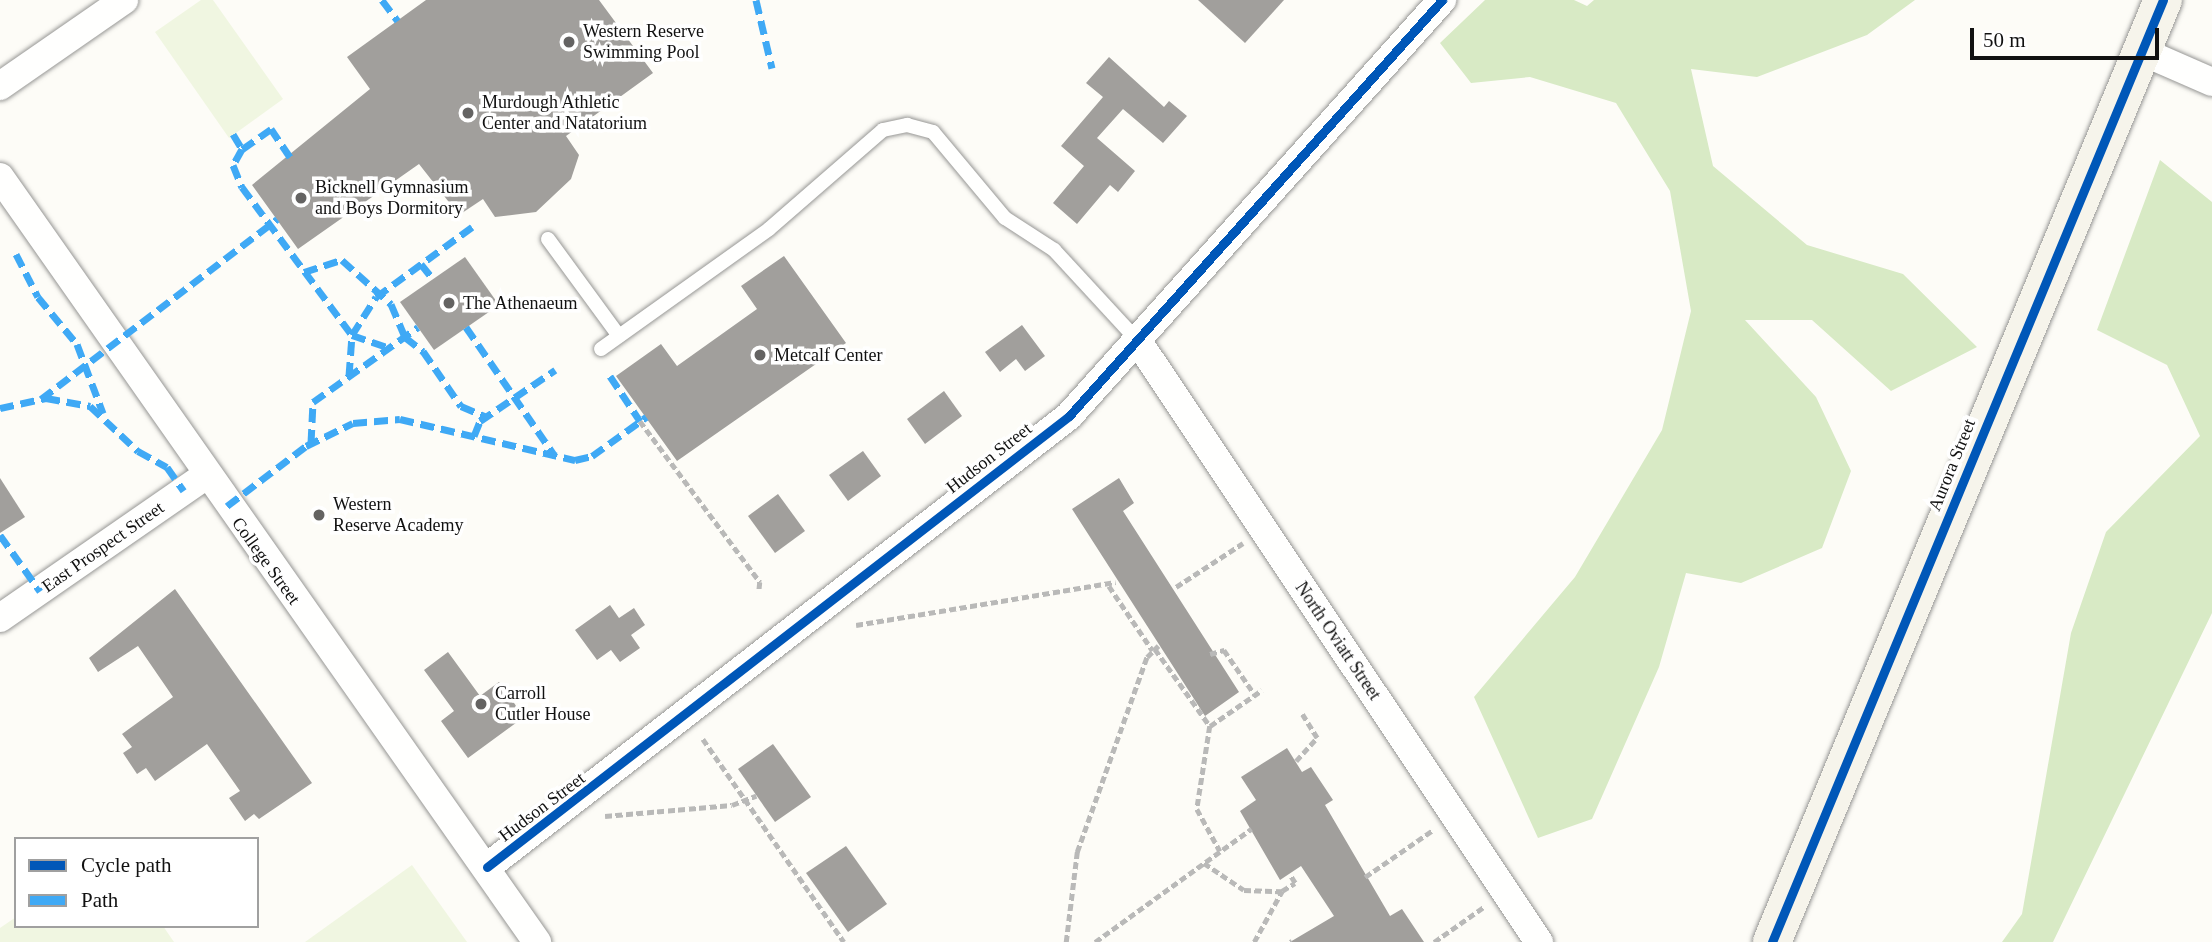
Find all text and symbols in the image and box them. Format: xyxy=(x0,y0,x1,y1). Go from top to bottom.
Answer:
scale bar xyxy=(1974,14,2163,58)
place label: Western Reserve Swimming Pool xyxy=(583,21,704,64)
text: 50 m xyxy=(1983,28,2026,52)
marker: Western Reserve Swimming Pool xyxy=(561,34,577,50)
place label: Murdough Athletic Center and Natatorium xyxy=(482,92,647,134)
marker: Murdough Athletic Center and Natatorium xyxy=(460,105,476,121)
place label: Bicknell Gymnasium and Boys Dormitory xyxy=(315,177,468,220)
marker: Bicknell Gymnasium and Boys Dormitory xyxy=(293,190,309,206)
place label: The Athenaeum xyxy=(463,292,578,314)
marker: The Athenaeum xyxy=(441,295,457,311)
place label: Metcalf Center xyxy=(774,344,882,366)
marker: Metcalf Center xyxy=(752,347,768,363)
street label: Aurora Street xyxy=(1924,416,1980,514)
street label: Hudson Street xyxy=(942,418,1036,498)
place label: Western Reserve Academy xyxy=(333,494,464,536)
street label: East Prospect Street xyxy=(38,497,168,597)
marker: Western Reserve Academy xyxy=(311,507,327,523)
street label: College Street xyxy=(227,513,305,609)
street label: North Oviatt Street xyxy=(1290,578,1386,704)
place label: Carroll Cutler House xyxy=(495,683,590,726)
marker: Carroll Cutler House xyxy=(473,696,489,712)
street label: Hudson Street xyxy=(495,768,589,846)
legend xyxy=(14,837,259,928)
text: Cycle path xyxy=(81,853,171,877)
text: Path xyxy=(81,888,118,912)

